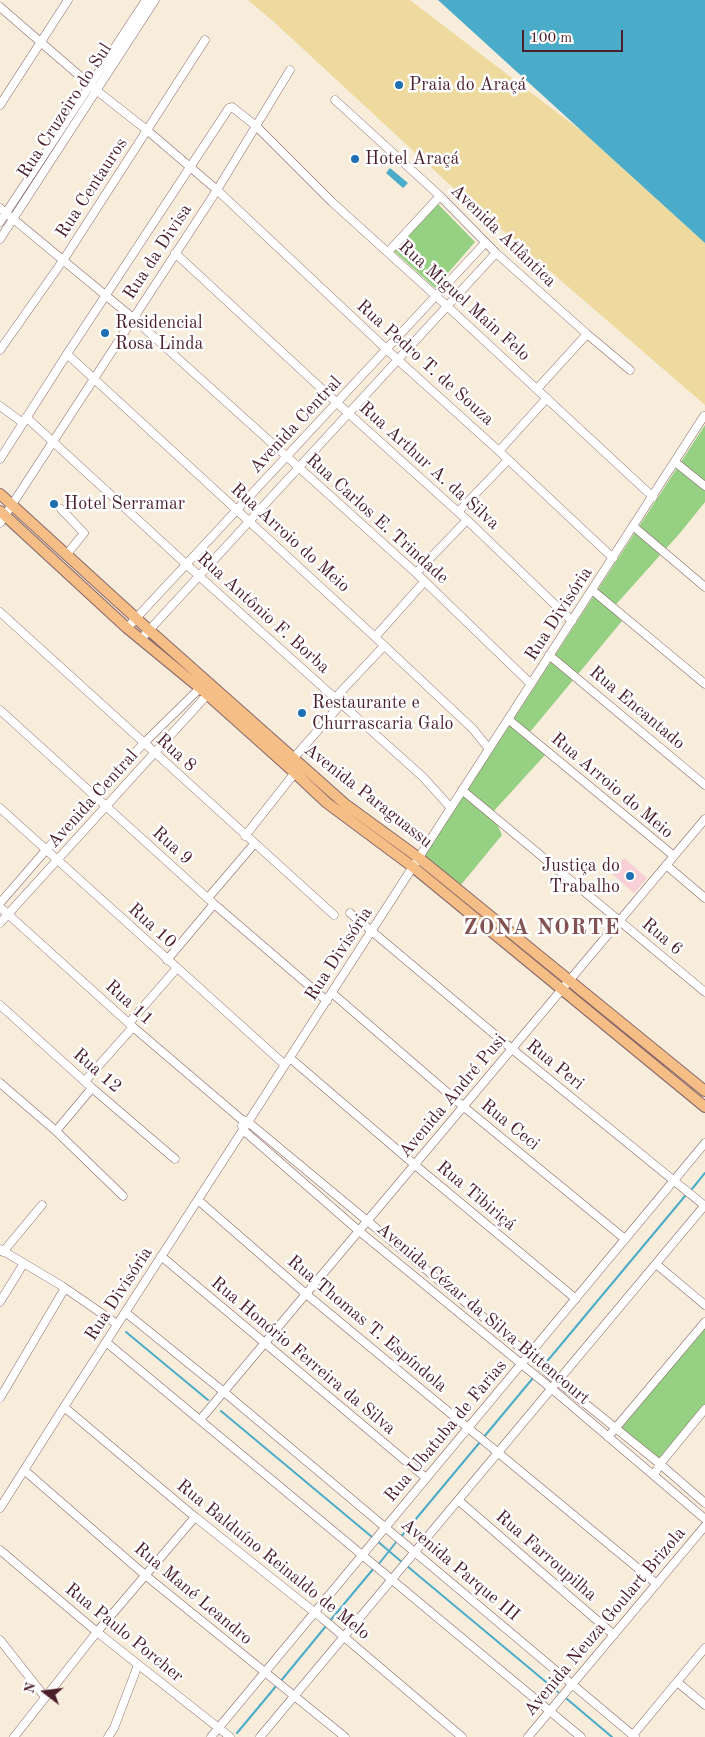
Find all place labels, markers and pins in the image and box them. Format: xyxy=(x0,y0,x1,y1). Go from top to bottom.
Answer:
place label: Praia do Araçá xyxy=(409,74,526,96)
marker: Praia do Araçá xyxy=(393,79,405,91)
place label: Hotel Araçá xyxy=(365,148,459,170)
marker: Hotel Araçá xyxy=(349,153,361,165)
place label: Residencial Rosa Linda xyxy=(115,312,203,354)
marker: Residencial Rosa Linda xyxy=(99,327,111,339)
place label: Hotel Serramar xyxy=(64,493,185,515)
marker: Hotel Serramar xyxy=(48,498,60,510)
place label: Restaurante e Churrascaria Galo xyxy=(312,692,453,734)
marker: Restaurante e Churrascaria Galo xyxy=(296,707,308,719)
place label: Justiça do Trabalho xyxy=(542,855,620,898)
marker: Justiça do Trabalho xyxy=(624,870,636,882)

